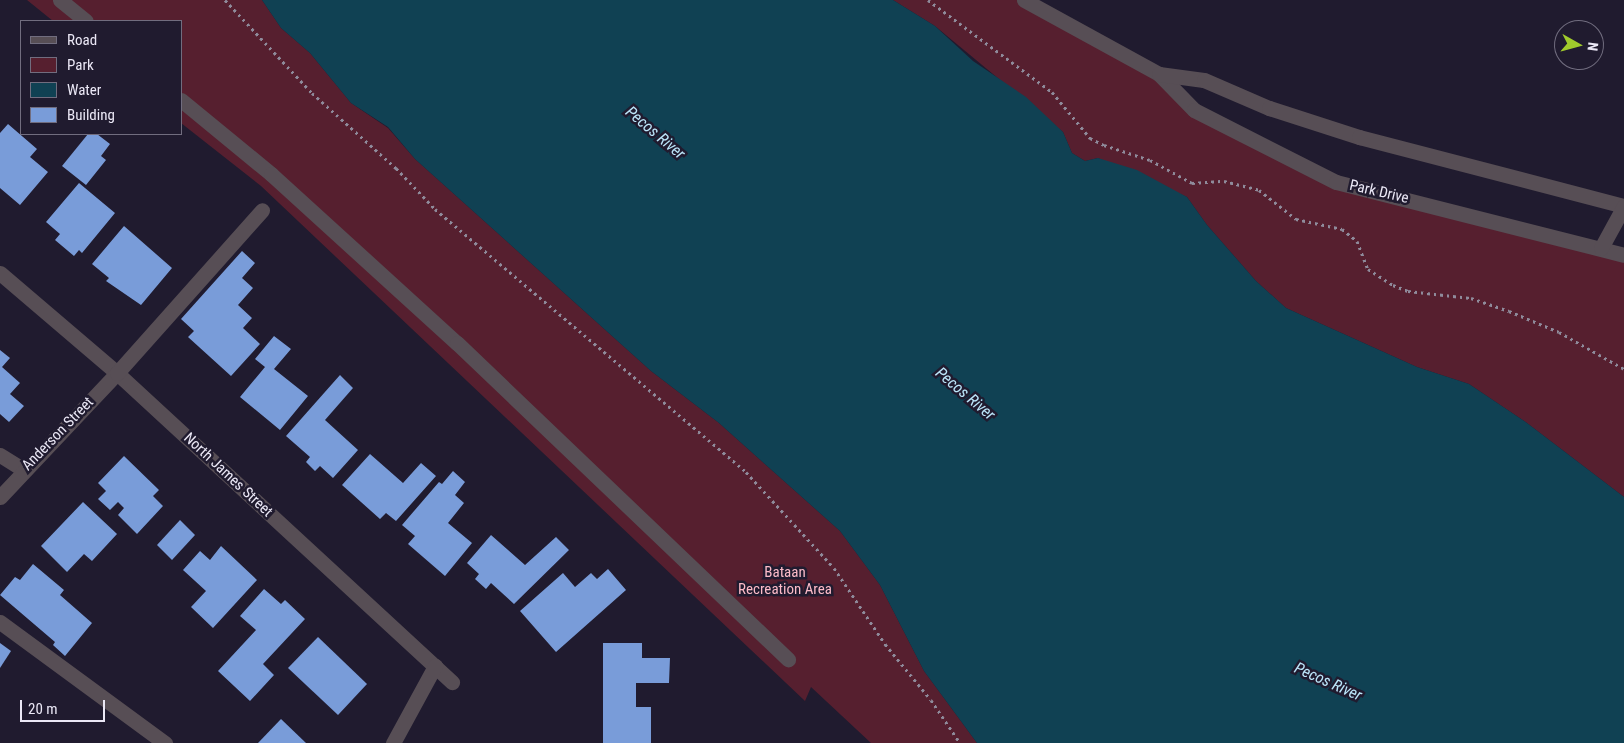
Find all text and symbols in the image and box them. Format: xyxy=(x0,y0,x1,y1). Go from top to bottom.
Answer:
legend xyxy=(20,20,182,135)
north arrow xyxy=(1554,20,1604,70)
text: Road xyxy=(67,31,97,49)
text: N xyxy=(1584,41,1601,52)
text: Park xyxy=(67,56,94,74)
text: Water xyxy=(67,81,101,99)
water label: Pecos River xyxy=(621,103,689,163)
text: Building xyxy=(67,106,115,124)
street label: Park Drive xyxy=(1348,176,1410,208)
water label: Pecos River xyxy=(931,364,999,424)
street label: Anderson Street xyxy=(18,394,98,474)
street label: North James Street xyxy=(180,429,276,521)
park label: Bataan Recreation Area xyxy=(738,563,832,598)
water label: Pecos River xyxy=(1291,659,1365,705)
scale bar xyxy=(22,690,108,722)
text: 20 m xyxy=(28,700,58,718)

